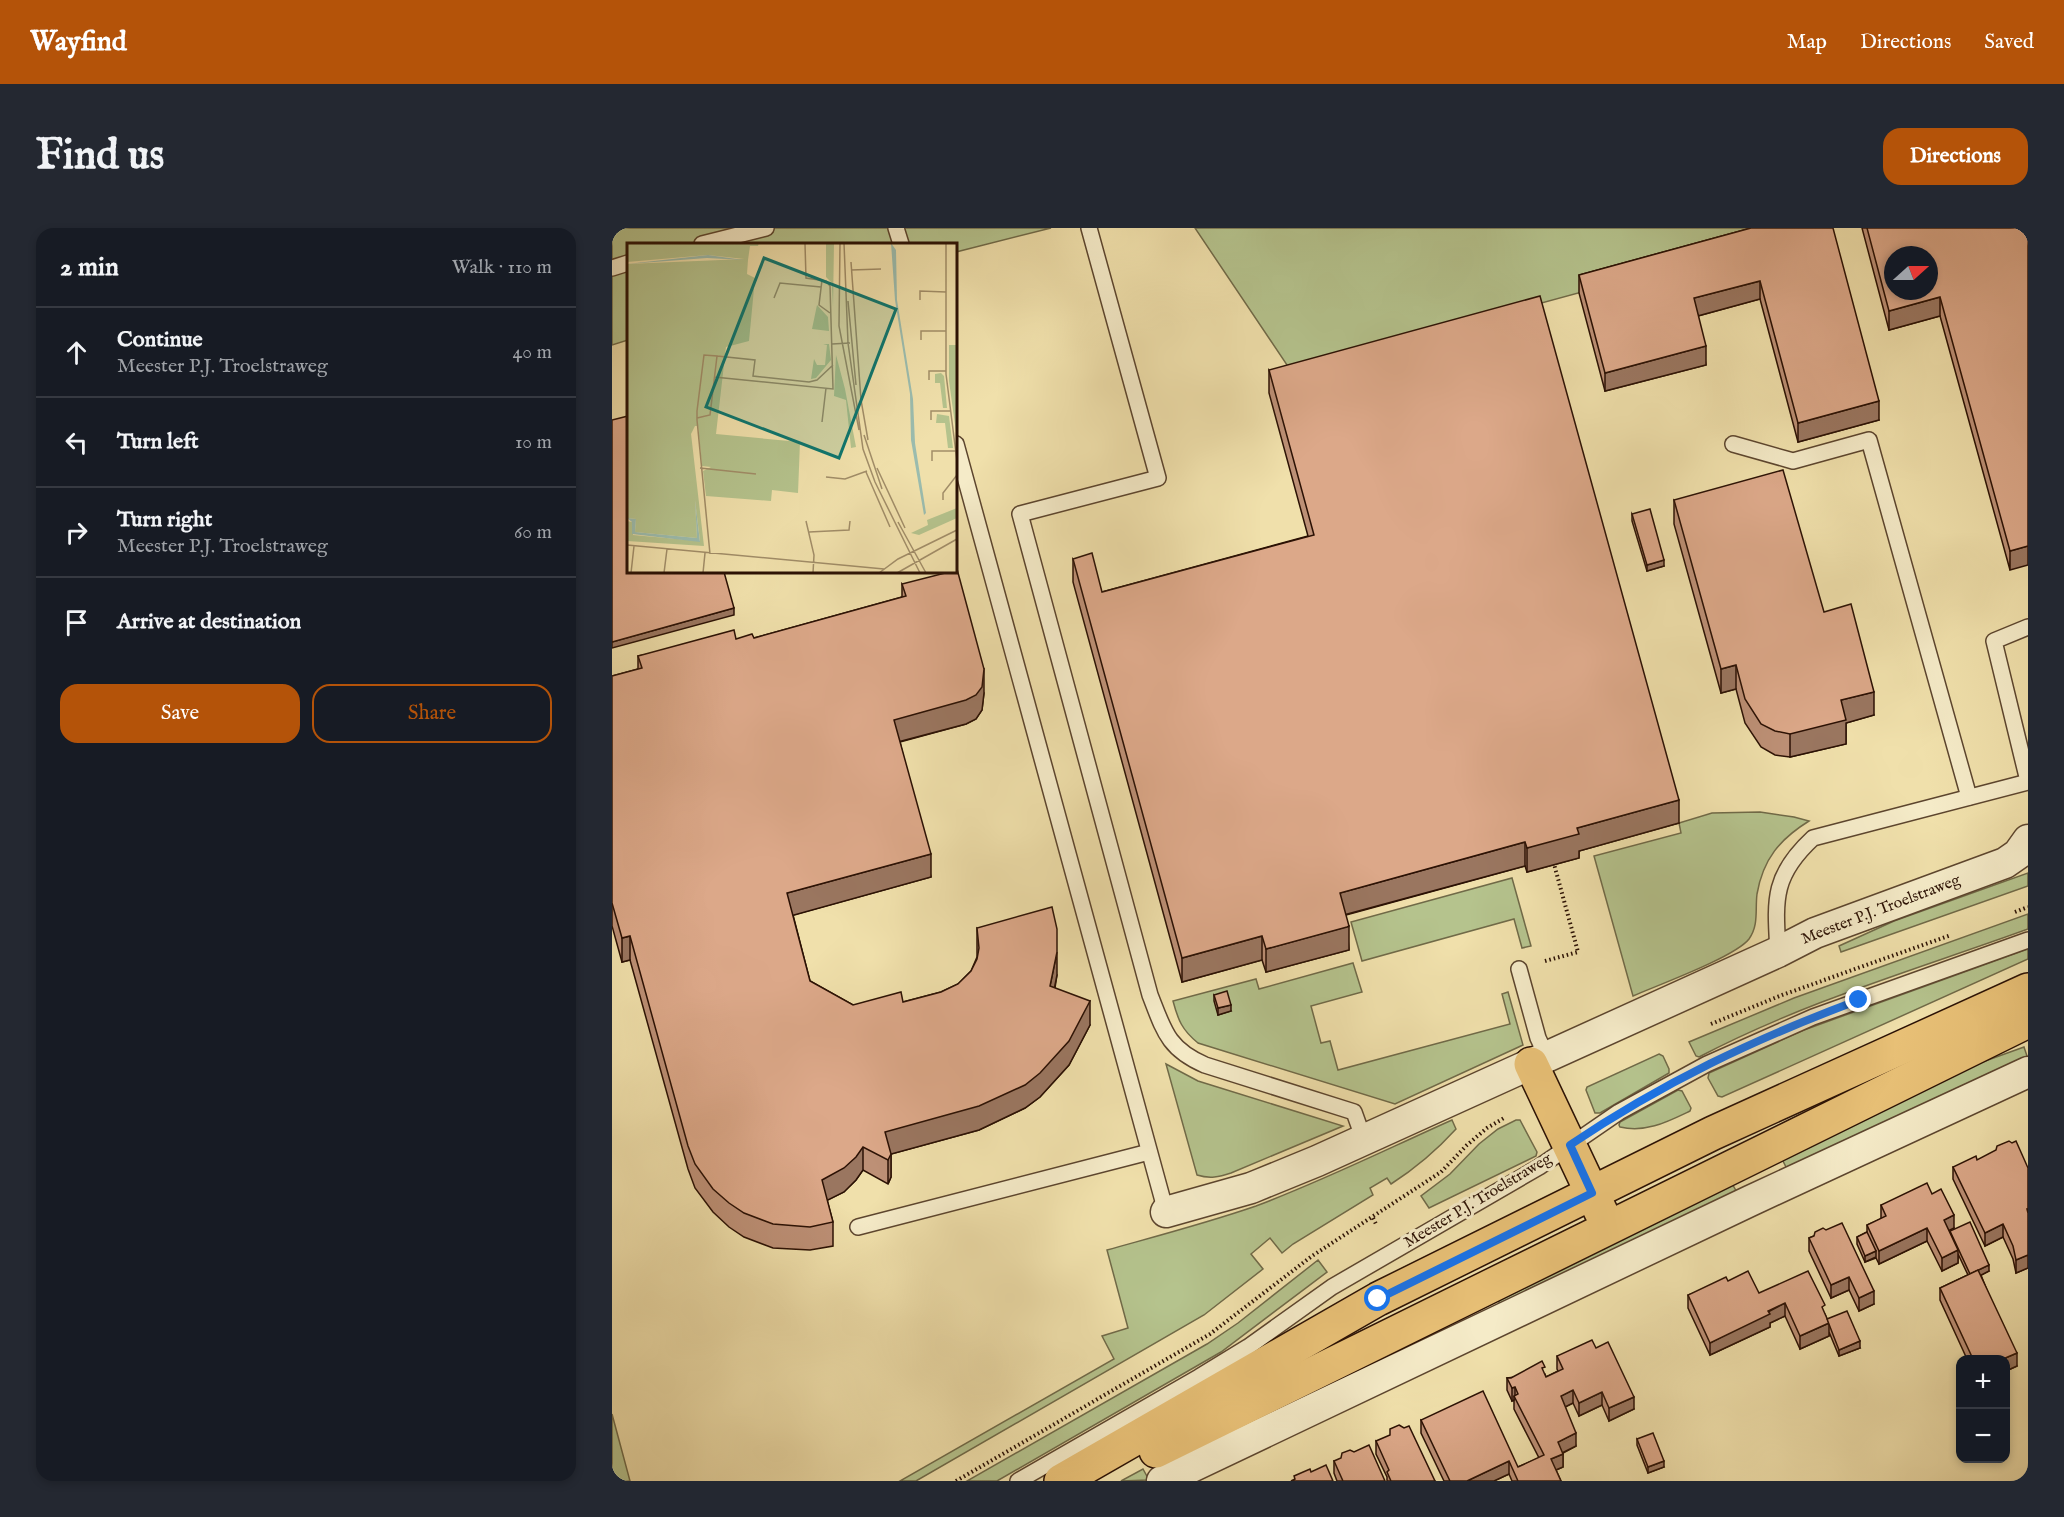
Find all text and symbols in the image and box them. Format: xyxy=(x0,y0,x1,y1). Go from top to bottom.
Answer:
text: Wayfind xyxy=(30,25,127,60)
text: Map xyxy=(1787,29,1827,56)
text: Directions xyxy=(1860,29,1951,56)
text: Saved xyxy=(1984,29,2034,56)
button: Directions xyxy=(1883,128,2028,185)
text: Find us xyxy=(36,130,164,183)
inset map xyxy=(627,243,957,573)
north arrow xyxy=(1884,246,1938,300)
text: 2 min xyxy=(60,251,119,284)
text: Walk · 110 m xyxy=(452,255,552,280)
text: Continue xyxy=(117,326,203,354)
icon: ahead xyxy=(60,336,93,369)
text: 40 m xyxy=(513,340,552,365)
text: Meester P.J. Troelstraweg xyxy=(117,354,328,379)
icon: left xyxy=(60,426,93,459)
text: Turn left xyxy=(117,428,199,456)
text: 10 m xyxy=(515,430,552,455)
text: Turn right xyxy=(117,506,212,534)
icon: right xyxy=(60,516,93,549)
text: 60 m xyxy=(514,520,552,545)
text: Meester P.J. Troelstraweg xyxy=(117,534,328,559)
icon: arrive xyxy=(60,606,93,639)
text: Arrive at destination xyxy=(117,608,301,636)
button: Save xyxy=(60,684,300,743)
button: Share xyxy=(312,684,552,743)
street label: Meester P.J. Troelstraweg xyxy=(1799,870,1964,950)
route end xyxy=(1845,986,1871,1012)
street label: Meester P.J. Troelstraweg xyxy=(1401,1149,1556,1253)
route start xyxy=(1364,1285,1390,1311)
map controls xyxy=(1956,1355,2010,1463)
button: + xyxy=(1956,1355,2010,1409)
button: − xyxy=(1956,1409,2010,1463)

